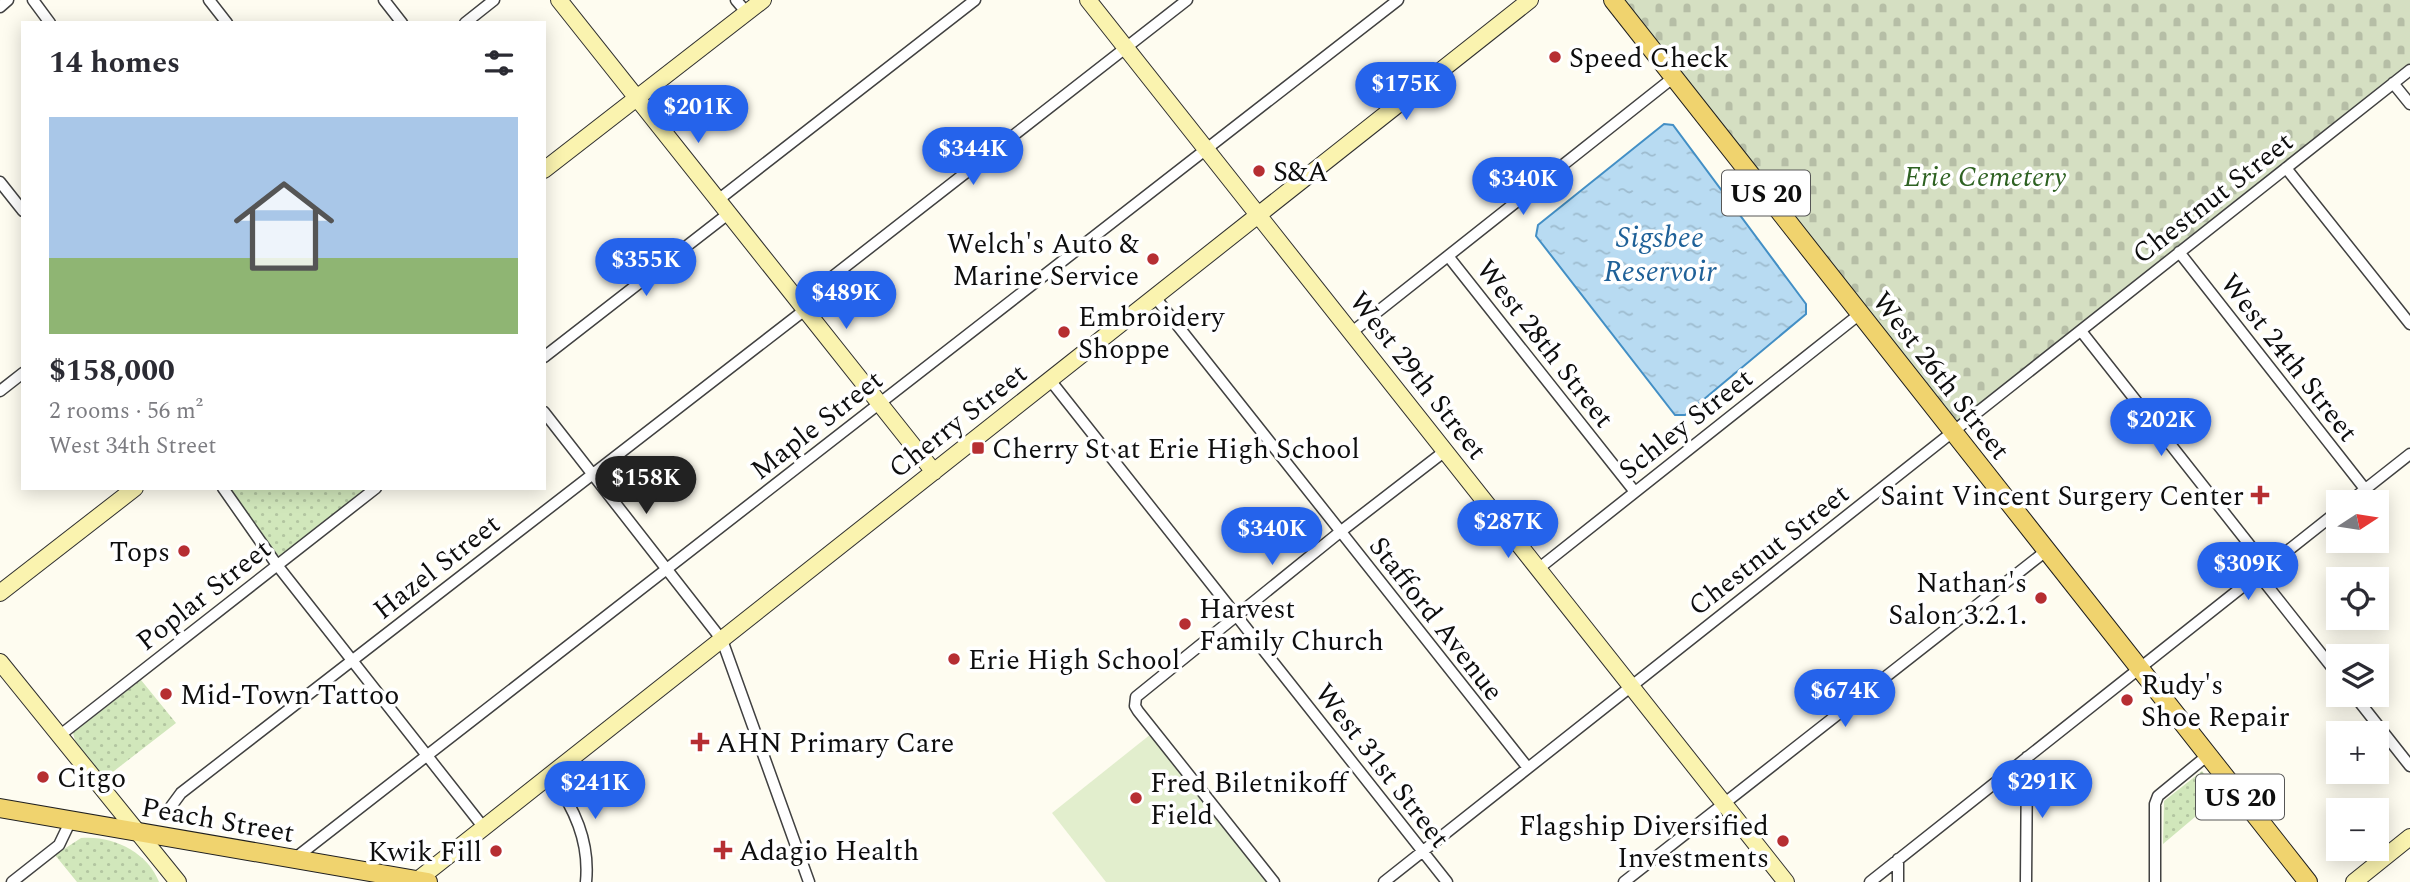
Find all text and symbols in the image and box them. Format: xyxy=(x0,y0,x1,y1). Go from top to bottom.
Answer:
place label: Speed Check xyxy=(1569,37,1729,80)
text: 14 homes xyxy=(49,40,180,86)
icon: filters xyxy=(480,44,518,82)
marker: Speed Check xyxy=(1547,49,1563,65)
pin: $175K xyxy=(1357,62,1455,122)
text: $175K xyxy=(1371,67,1441,102)
pin: $201K xyxy=(649,86,747,145)
text: $201K xyxy=(663,90,733,125)
street label: Chestnut Street xyxy=(2123,121,2303,275)
pin: $344K xyxy=(924,128,1022,187)
text: $344K xyxy=(938,132,1008,167)
place label: S&A xyxy=(1273,151,1328,194)
park label: Erie Cemetery xyxy=(1904,156,2067,199)
pin: $340K xyxy=(1474,158,1572,217)
text: $340K xyxy=(1488,162,1558,197)
icon: home xyxy=(221,163,347,289)
marker: S&A xyxy=(1251,163,1267,179)
road number: US 20 xyxy=(1722,170,1810,216)
water label: Sigsbee Reservoir xyxy=(1603,215,1717,295)
place label: Welch's Auto & Marine Service xyxy=(947,223,1140,298)
pin: $355K xyxy=(597,238,695,298)
text: $355K xyxy=(611,243,681,278)
street label: West 28th Street xyxy=(1465,250,1625,438)
marker: Welch's Auto & Marine Service xyxy=(1145,251,1161,267)
street label: West 24th Street xyxy=(2209,264,2369,452)
pin: $489K xyxy=(797,272,895,331)
text: $489K xyxy=(811,276,881,311)
street label: West 29th Street xyxy=(1338,282,1498,470)
street label: West 26th Street xyxy=(1861,282,2021,470)
place label: Embroidery Shoppe xyxy=(1078,296,1226,371)
marker: Embroidery Shoppe xyxy=(1056,324,1072,340)
text: $158,000 xyxy=(49,348,175,394)
street label: Cherry Street xyxy=(879,353,1037,489)
street label: Schley Street xyxy=(1609,358,1763,491)
street label: Maple Street xyxy=(741,359,893,491)
text: 2 rooms · 56 m² xyxy=(49,394,203,429)
pin: $202K xyxy=(2112,398,2210,458)
text: $202K xyxy=(2126,403,2196,438)
place label: Cherry St at Erie High School xyxy=(992,428,1360,471)
text: West 34th Street xyxy=(49,429,216,464)
marker: Cherry St at Erie High School xyxy=(970,440,986,456)
pin: $158K xyxy=(597,456,695,516)
text: $158K xyxy=(611,461,681,496)
street label: Chestnut Street xyxy=(1679,473,1859,627)
place label: Saint Vincent Surgery Center xyxy=(1880,475,2244,518)
marker: Saint Vincent Surgery Center xyxy=(2250,485,2270,505)
north arrow xyxy=(2326,490,2389,553)
map controls xyxy=(2326,490,2389,861)
pin: $287K xyxy=(1459,500,1557,560)
street label: Hazel Street xyxy=(364,504,510,631)
text: $287K xyxy=(1473,505,1543,540)
pin: $340K xyxy=(1223,508,1321,567)
text: $340K xyxy=(1237,512,1307,547)
street label: Stafford Avenue xyxy=(1358,527,1514,711)
street label: Poplar Street xyxy=(127,528,281,662)
place label: Tops xyxy=(109,531,170,574)
pin: $309K xyxy=(2199,542,2297,602)
marker: Tops xyxy=(176,543,192,559)
text: $309K xyxy=(2213,547,2283,582)
place label: Nathan's Salon 3.2.1. xyxy=(1888,562,2027,637)
button: locate xyxy=(2326,567,2389,630)
place label: Harvest Family Church xyxy=(1199,588,1384,663)
marker: Nathan's Salon 3.2.1. xyxy=(2033,590,2049,606)
marker: Harvest Family Church xyxy=(1177,616,1193,632)
place label: Erie High School xyxy=(968,639,1180,682)
button: layers xyxy=(2326,644,2389,707)
marker: Erie High School xyxy=(946,651,962,667)
place label: Rudy's Shoe Repair xyxy=(2141,664,2290,739)
pin: $674K xyxy=(1796,670,1894,729)
place label: Mid-Town Tattoo xyxy=(180,674,399,717)
street label: West 31st Street xyxy=(1303,674,1460,858)
text: $674K xyxy=(1810,674,1880,709)
marker: Mid-Town Tattoo xyxy=(158,686,174,702)
marker: Rudy's Shoe Repair xyxy=(2119,692,2135,708)
button: + xyxy=(2326,721,2389,784)
place label: AHN Primary Care xyxy=(716,722,954,765)
marker: AHN Primary Care xyxy=(690,732,710,752)
place label: Citgo xyxy=(57,757,126,800)
pin: $291K xyxy=(1993,760,2091,820)
pin: $241K xyxy=(546,762,644,821)
place label: Fred Biletnikoff Field xyxy=(1150,762,1349,837)
text: $291K xyxy=(2007,765,2077,800)
text: $241K xyxy=(560,766,630,801)
marker: Citgo xyxy=(35,769,51,785)
road number: US 20 xyxy=(2196,775,2284,820)
street label: Peach Street xyxy=(138,786,298,855)
marker: Fred Biletnikoff Field xyxy=(1128,790,1144,806)
button: − xyxy=(2326,798,2389,861)
place label: Flagship Diversified Investments xyxy=(1519,805,1769,880)
place label: Adagio Health xyxy=(739,830,919,873)
place label: Kwik Fill xyxy=(368,831,482,874)
marker: Flagship Diversified Investments xyxy=(1775,833,1791,849)
marker: Adagio Health xyxy=(713,840,733,860)
marker: Kwik Fill xyxy=(488,843,504,859)

